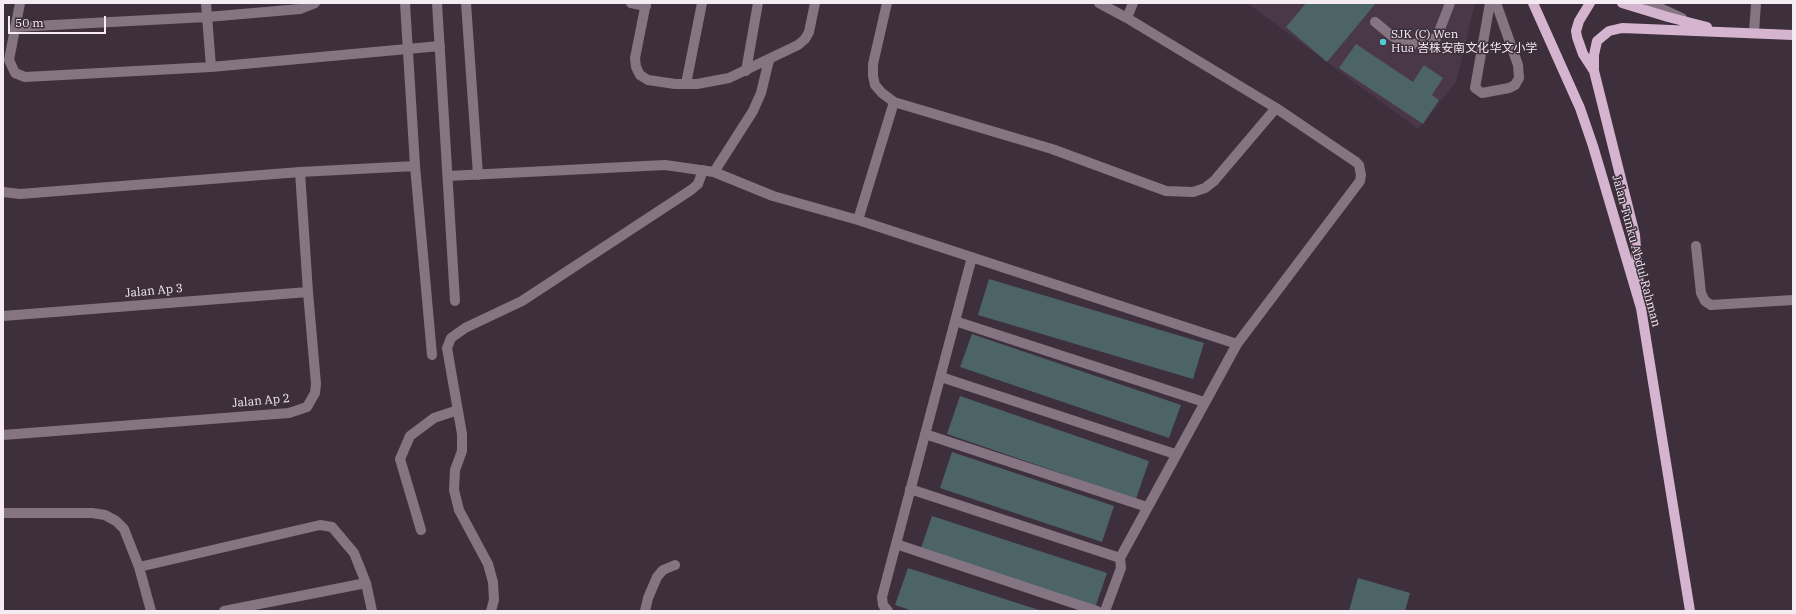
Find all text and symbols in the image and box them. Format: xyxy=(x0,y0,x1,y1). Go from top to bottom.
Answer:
scale bar xyxy=(10,8,108,34)
text: 50 m xyxy=(15,15,44,30)
place label: SJK (C) Wen Hua 峇株安南文化华文小学 xyxy=(1391,28,1537,56)
marker: SJK (C) Wen Hua 峇株安南文化华文小学 xyxy=(1378,37,1388,47)
street label: Jalan Tunku Abdul Rahman xyxy=(1609,173,1663,329)
street label: Jalan Ap 3 xyxy=(124,281,184,301)
street label: Jalan Ap 2 xyxy=(231,391,291,411)

